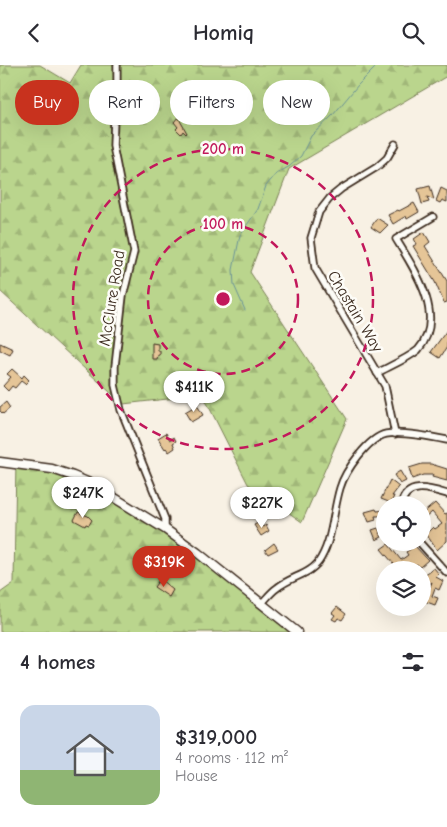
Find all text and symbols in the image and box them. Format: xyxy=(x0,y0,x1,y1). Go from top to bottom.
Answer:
icon: back xyxy=(20,19,48,47)
icon: search xyxy=(399,19,427,47)
text: Homiq xyxy=(193,20,254,46)
chip: Buy xyxy=(15,80,79,125)
chip: Rent xyxy=(89,80,160,125)
chip: Filters xyxy=(170,80,253,125)
chip: New xyxy=(263,80,330,125)
text: 200 m xyxy=(202,140,244,158)
text: 100 m xyxy=(203,215,243,233)
street label: McClure Road xyxy=(96,249,128,347)
street label: Chastain Way xyxy=(324,268,387,356)
centre of rings xyxy=(214,290,232,308)
pin: $411K xyxy=(159,371,229,413)
text: $411K xyxy=(175,378,213,396)
pin: $247K xyxy=(48,477,118,519)
text: $247K xyxy=(63,484,103,502)
pin: $227K xyxy=(227,487,297,529)
text: $227K xyxy=(241,494,283,512)
map controls xyxy=(376,496,431,616)
button: locate xyxy=(376,496,431,551)
pin: $319K xyxy=(129,545,199,588)
text: $319K xyxy=(143,553,185,571)
button: layers xyxy=(376,561,431,616)
icon: filters xyxy=(399,648,427,676)
text: 4 homes xyxy=(20,650,95,674)
icon: home xyxy=(60,725,120,785)
text: $319,000 xyxy=(175,725,257,749)
text: 4 rooms · 112 m² xyxy=(175,749,288,767)
text: House xyxy=(175,767,218,785)

